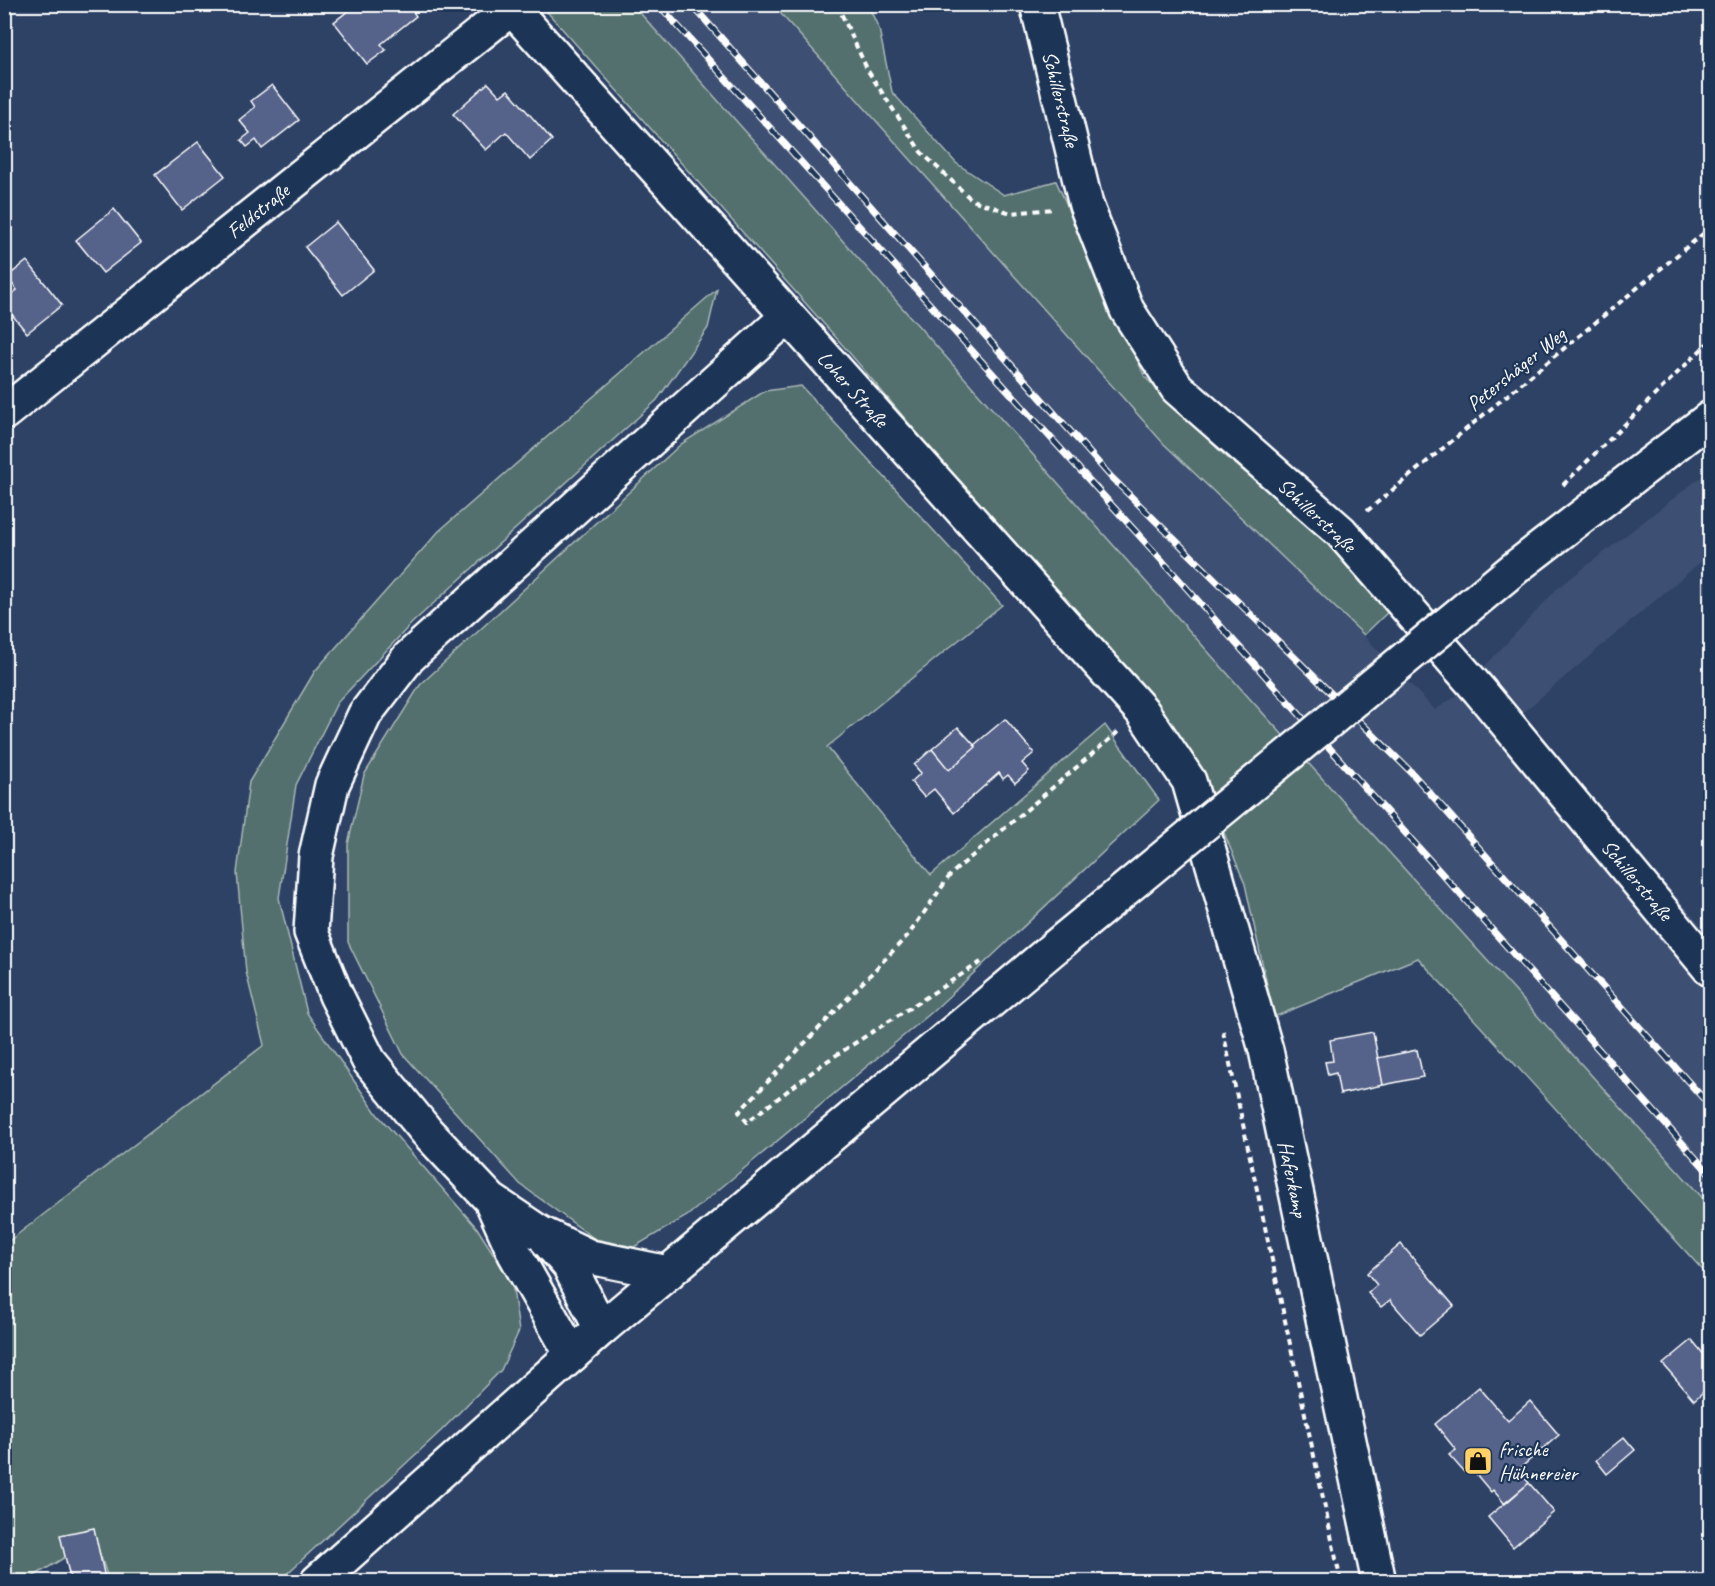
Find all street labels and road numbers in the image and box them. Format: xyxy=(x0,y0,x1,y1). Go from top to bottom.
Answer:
street label: Schillerstraße xyxy=(1037,48,1086,152)
street label: Feldstraße xyxy=(221,176,296,244)
street label: Petershäger Weg xyxy=(1461,320,1572,417)
street label: Loher Straße xyxy=(812,345,896,434)
street label: Schillerstraße xyxy=(1272,472,1363,559)
street label: Schillerstraße xyxy=(1596,834,1680,927)
street label: Haferkamp xyxy=(1272,1138,1314,1221)

